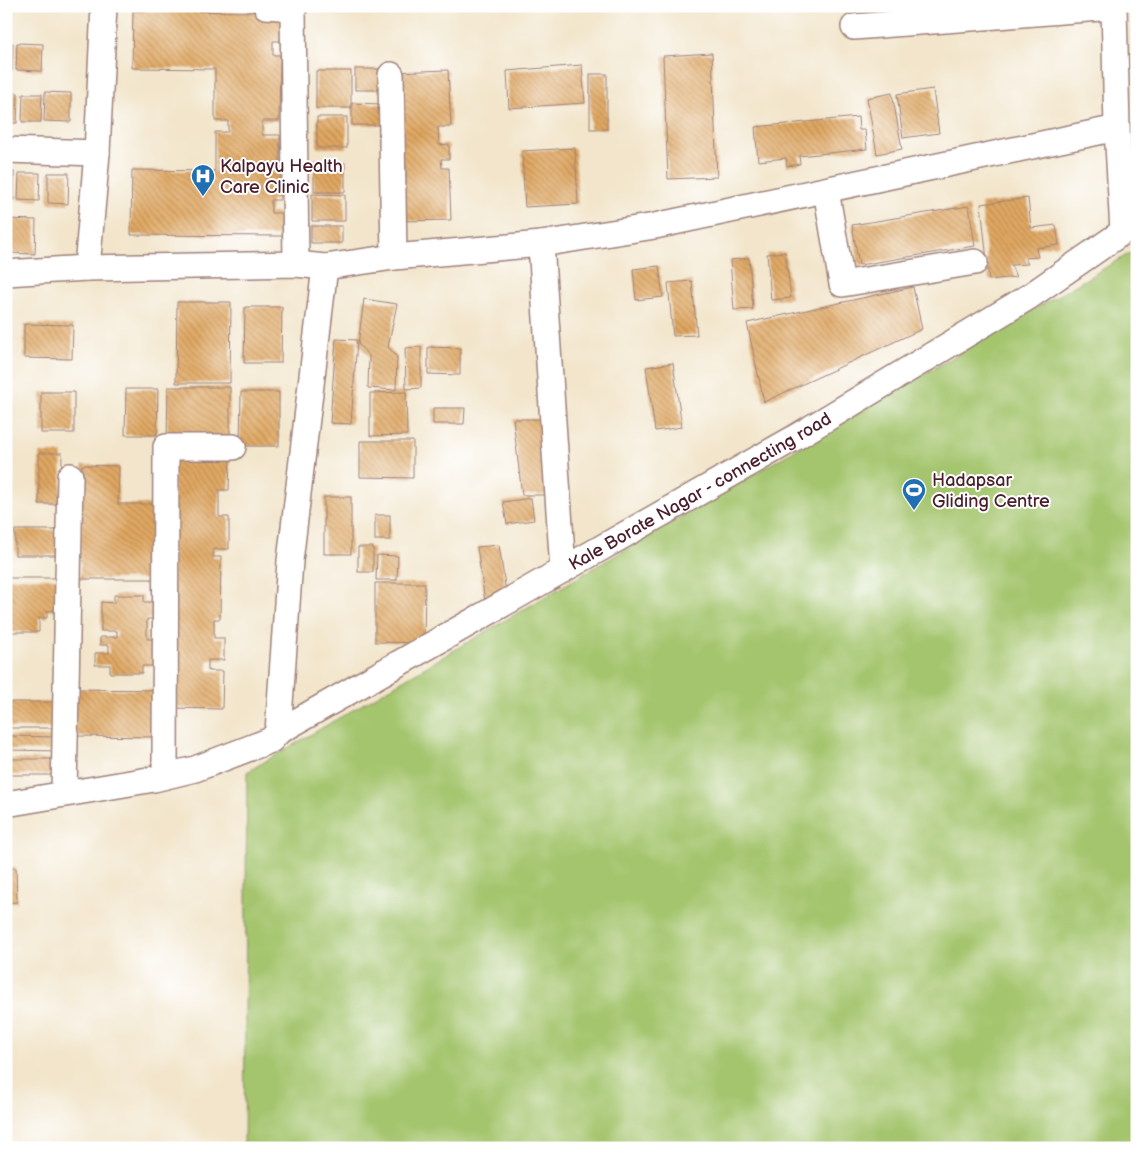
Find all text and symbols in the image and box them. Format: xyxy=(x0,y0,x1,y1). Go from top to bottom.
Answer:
place label: Kalpayu Health Care Clinic xyxy=(220,156,343,198)
hospital icon: Kalpayu Health Care Clinic xyxy=(190,163,216,197)
street label: Kale Borate Nagar - connecting road xyxy=(565,408,835,575)
place label: Hadapsar Gliding Centre xyxy=(932,470,1050,512)
sports icon: Hadapsar Gliding Centre xyxy=(901,477,927,511)

